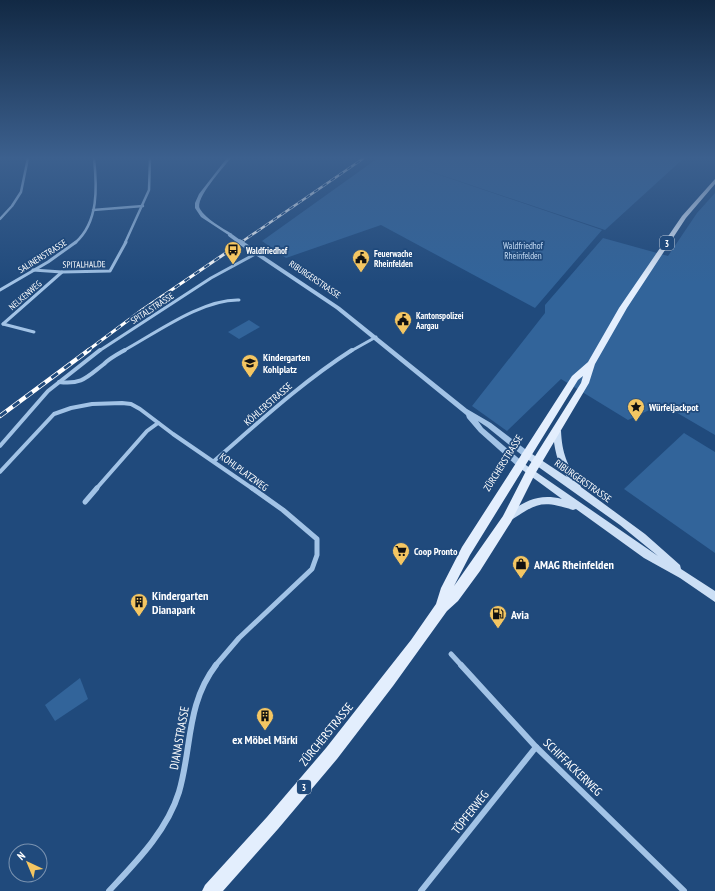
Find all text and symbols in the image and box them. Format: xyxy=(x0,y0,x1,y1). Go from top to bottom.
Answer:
road number: 3 xyxy=(660,236,674,250)
street label: SALINENSTRASSE xyxy=(16,237,68,275)
bus stop icon: Waldfriedhof xyxy=(223,240,243,265)
park label: Waldfriedhof Rheinfelden xyxy=(503,240,544,261)
place label: Waldfriedhof xyxy=(245,245,288,256)
public building icon: Feuerwache Rheinfelden xyxy=(351,248,371,273)
place label: Feuerwache Rheinfelden xyxy=(374,248,413,269)
street label: SPITALHALDE xyxy=(62,258,106,270)
street label: RIBURGERSTRASSE xyxy=(287,258,343,300)
street label: NELKENWEG xyxy=(6,277,44,312)
street label: SPITALSTRASSE xyxy=(128,290,176,326)
public building icon: Kantonspolizei Aargau xyxy=(393,310,413,335)
place label: Kantonspolizei Aargau xyxy=(415,310,464,331)
place label: Kindergarten Kohlplatz xyxy=(263,351,311,376)
school or university icon: Kindergarten Kohlplatz xyxy=(240,353,260,378)
street label: KÖHLERSTRASSE xyxy=(241,379,295,429)
place icon: Würfeljackpot xyxy=(626,397,646,422)
place label: Würfeljackpot xyxy=(648,401,699,414)
street label: ZÜRCHERSTRASSE xyxy=(481,432,525,494)
street label: KOHLPLATZWEG xyxy=(217,450,271,494)
street label: RIBURGERSTRASSE xyxy=(552,457,614,505)
supermarket icon: Coop Pronto xyxy=(391,541,411,566)
place label: Coop Pronto xyxy=(414,545,458,558)
shop icon: AMAG Rheinfelden xyxy=(511,554,531,579)
place label: AMAG Rheinfelden xyxy=(533,557,614,572)
place label: Kindergarten Dianapark xyxy=(152,588,208,617)
building icon: Kindergarten Dianapark xyxy=(129,592,149,617)
fuel station icon: Avia xyxy=(488,604,508,629)
place label: Avia xyxy=(510,607,529,622)
street label: ZÜRCHERSTRASSE xyxy=(296,699,356,769)
street label: DIANASTRASSE xyxy=(166,705,192,771)
building icon: ex Möbel Märki xyxy=(255,706,275,731)
place label: ex Möbel Märki xyxy=(232,732,298,747)
street label: SCHIFFACKERWEG xyxy=(540,735,606,799)
road number: 3 xyxy=(297,780,311,794)
street label: TÖPFERWEG xyxy=(448,787,492,837)
north arrow xyxy=(8,843,48,883)
text: N xyxy=(14,849,28,863)

